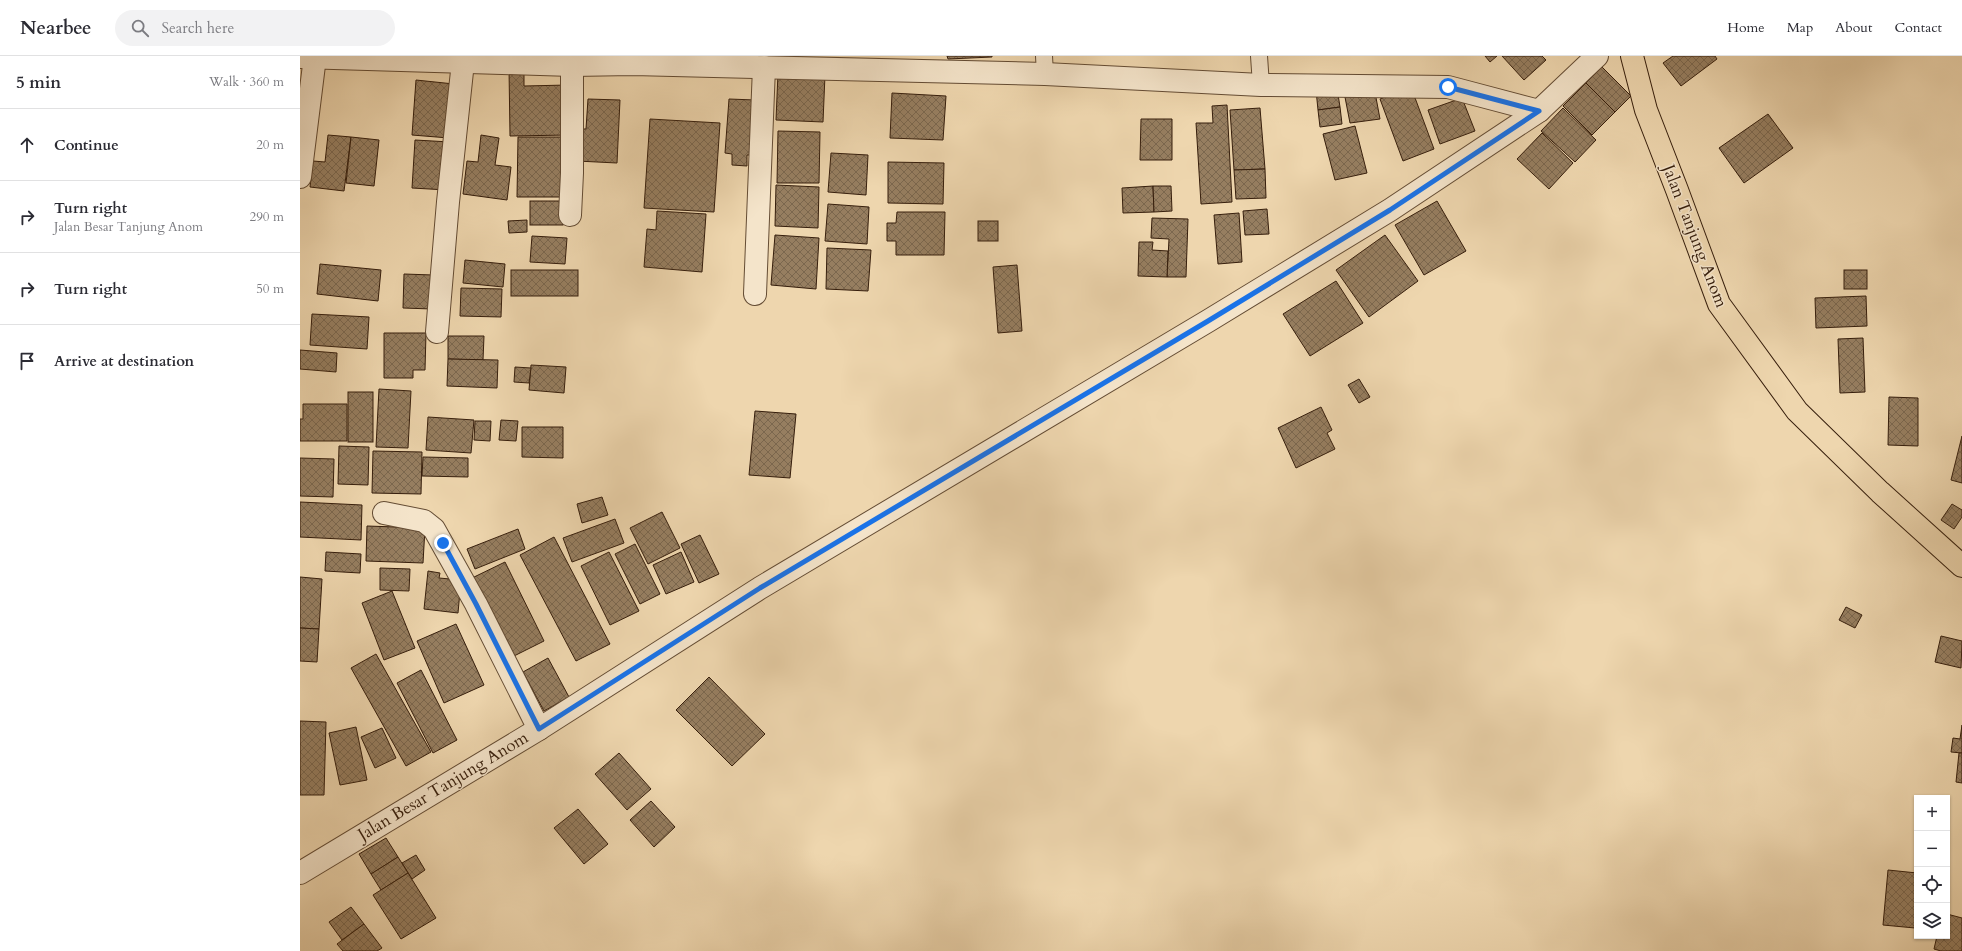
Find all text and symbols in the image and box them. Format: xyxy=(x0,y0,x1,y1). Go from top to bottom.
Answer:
search box xyxy=(115,10,395,46)
text: Nearbee xyxy=(20,15,91,41)
icon: search xyxy=(129,17,151,39)
text: Search here xyxy=(161,18,234,38)
text: Home xyxy=(1727,18,1765,37)
text: Map xyxy=(1787,18,1813,37)
text: About xyxy=(1835,18,1872,37)
text: Contact xyxy=(1894,18,1942,37)
text: 5 min xyxy=(16,71,61,94)
text: Walk · 360 m xyxy=(209,73,284,91)
route start xyxy=(1439,78,1457,96)
icon: ahead xyxy=(16,134,38,156)
text: Continue xyxy=(54,135,119,155)
text: 20 m xyxy=(256,136,284,154)
street label: Jalan Tanjung Anom xyxy=(1656,158,1733,312)
text: Turn right xyxy=(54,198,127,218)
icon: right xyxy=(16,206,38,228)
text: 290 m xyxy=(250,208,284,226)
text: Jalan Besar Tanjung Anom xyxy=(54,218,203,236)
icon: right xyxy=(16,278,38,300)
text: Turn right xyxy=(54,279,127,299)
text: 50 m xyxy=(256,280,284,298)
icon: arrive xyxy=(16,350,38,372)
text: Arrive at destination xyxy=(54,351,194,371)
route end xyxy=(434,534,452,552)
street label: Jalan Besar Tanjung Anom xyxy=(351,726,533,848)
map controls xyxy=(1914,795,1950,939)
button: + xyxy=(1914,795,1950,831)
button: − xyxy=(1914,831,1950,867)
button: locate xyxy=(1914,867,1950,903)
button: layers xyxy=(1914,903,1950,939)

